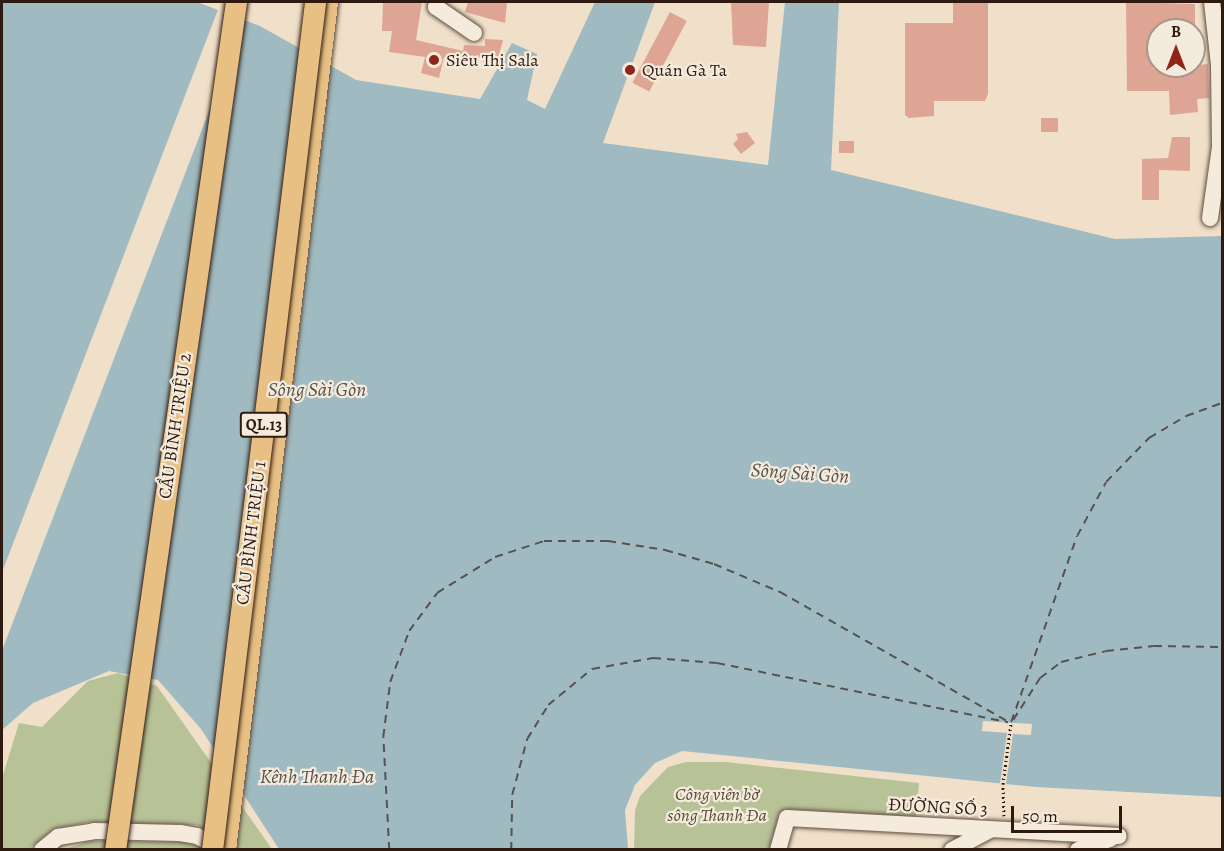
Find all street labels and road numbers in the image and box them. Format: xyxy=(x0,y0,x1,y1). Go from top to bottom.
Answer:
street label: CẦU BÌNH TRIỆU 2 xyxy=(154,352,196,500)
road number: QL.13 xyxy=(238,412,290,438)
street label: CẦU BÌNH TRIỆU 1 xyxy=(231,460,271,606)
street label: ĐƯỜNG SỐ 3 xyxy=(888,794,988,820)

